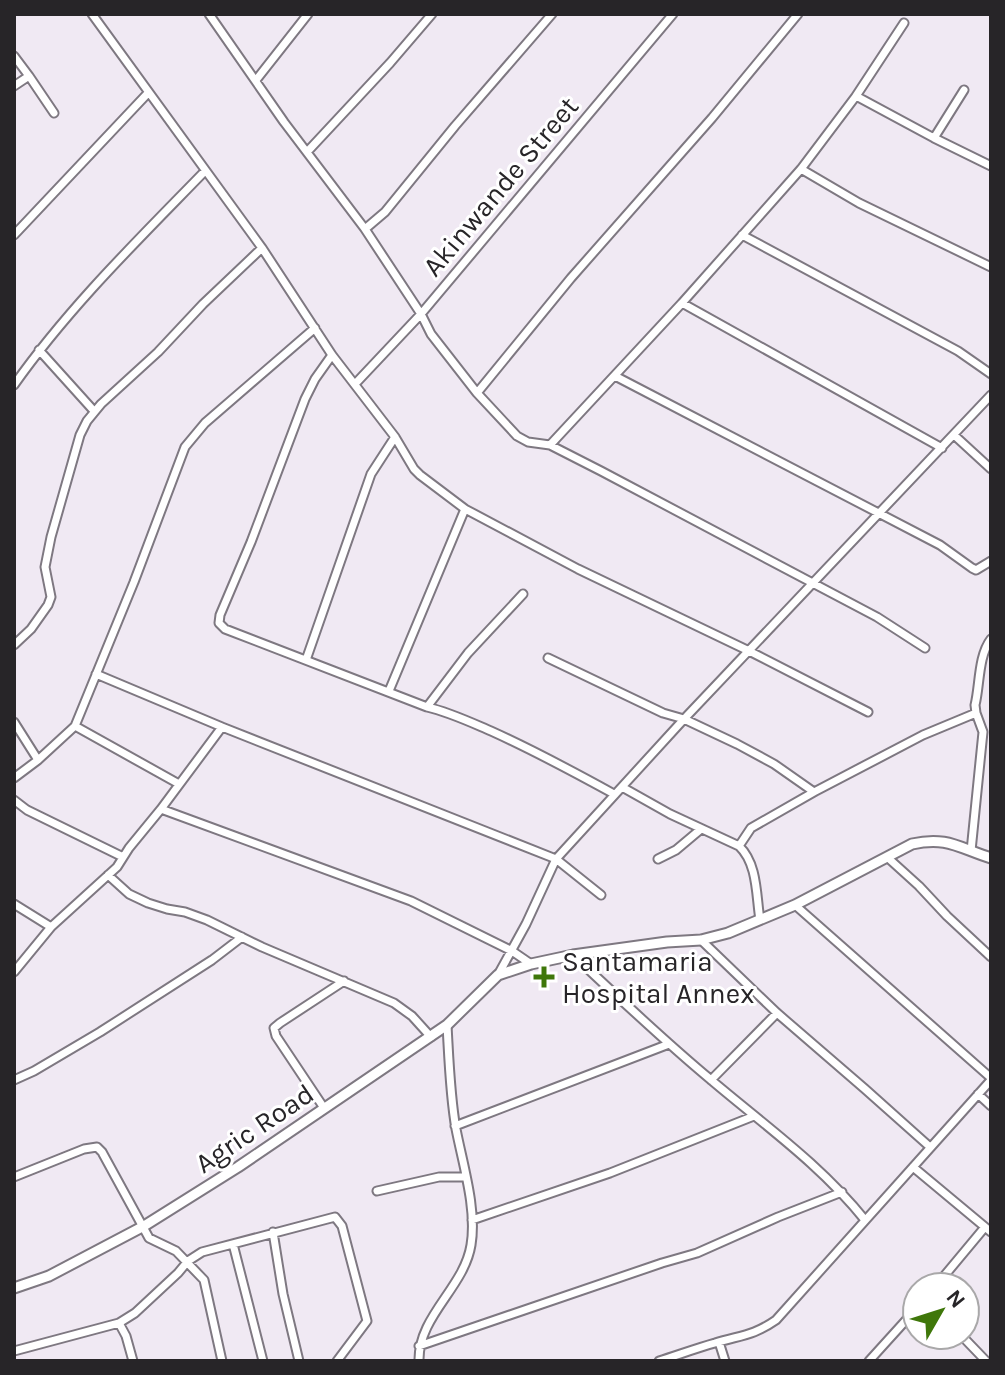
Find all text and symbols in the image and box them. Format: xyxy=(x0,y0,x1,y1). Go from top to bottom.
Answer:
street label: Akinwande Street xyxy=(416,90,585,283)
place label: Santamaria Hospital Annex xyxy=(562,945,754,1010)
marker: Santamaria Hospital Annex xyxy=(533,966,555,988)
street label: Agric Road xyxy=(189,1077,320,1180)
north arrow xyxy=(901,1271,981,1351)
text: N xyxy=(941,1285,971,1313)

